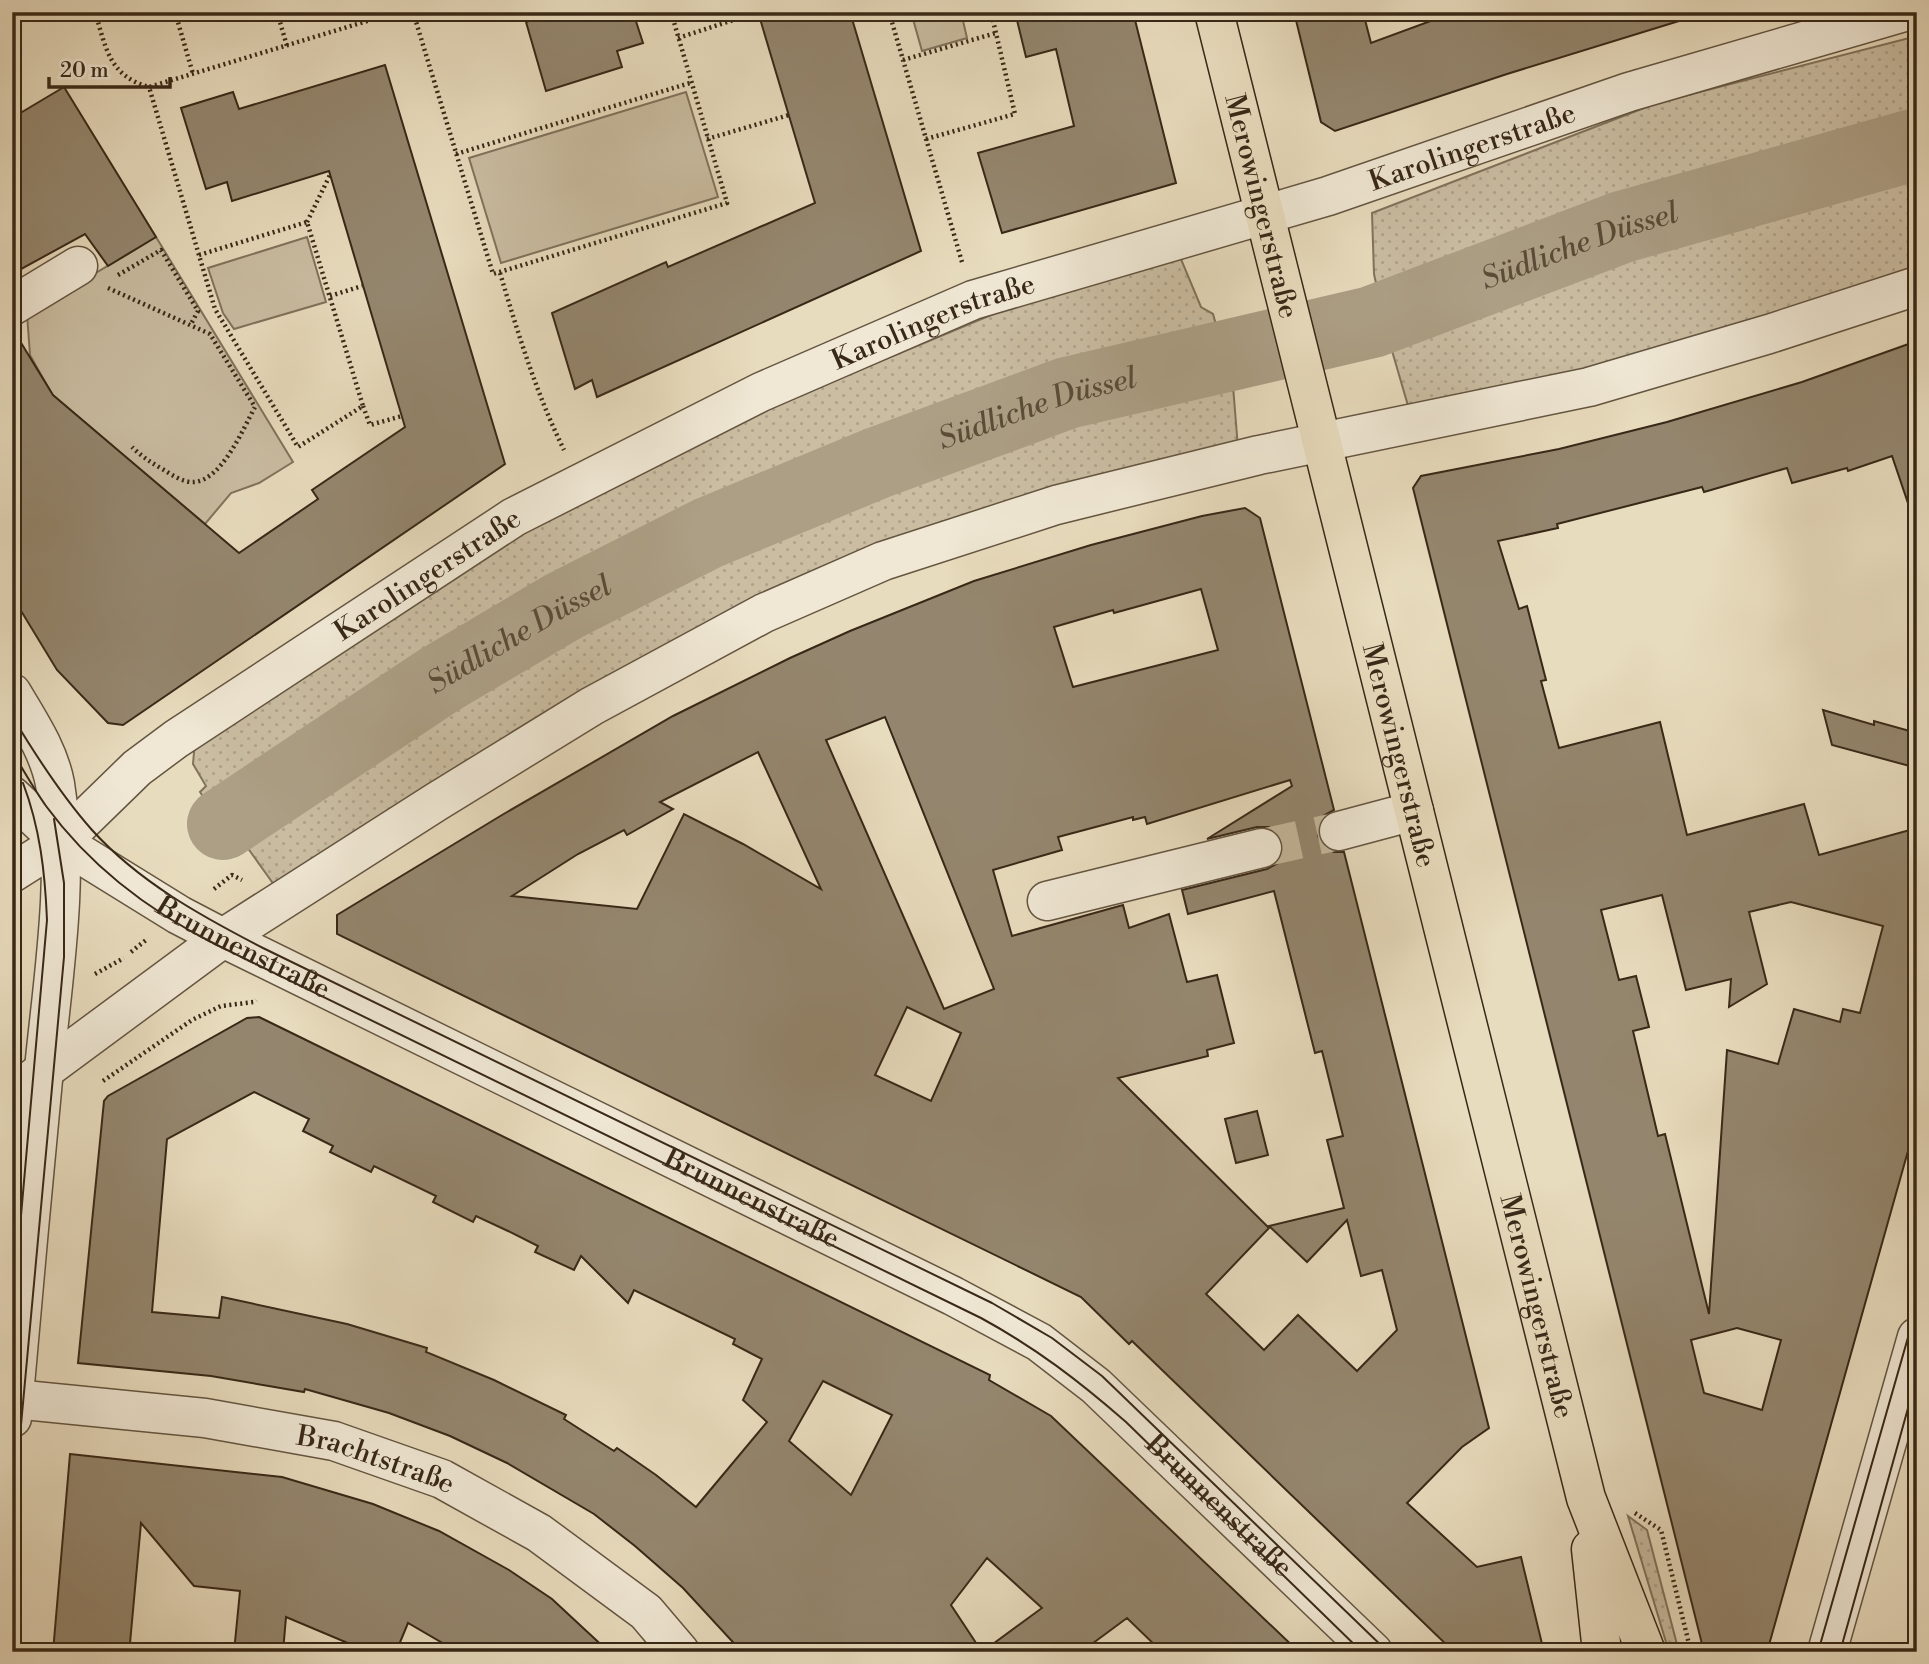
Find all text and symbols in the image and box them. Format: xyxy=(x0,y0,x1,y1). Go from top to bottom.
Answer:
scale bar xyxy=(49,46,170,90)
text: 20 m xyxy=(60,58,109,84)
street label: Merowingerstraße xyxy=(1216,91,1306,322)
street label: Karolingerstraße xyxy=(1364,96,1580,200)
water label: Südliche Düssel xyxy=(1475,194,1683,299)
street label: Karolingerstraße xyxy=(826,267,1039,378)
water label: Südliche Düssel xyxy=(933,359,1141,459)
street label: Karolingerstraße xyxy=(328,501,528,649)
water label: Südliche Düssel xyxy=(420,567,619,703)
street label: Merowingerstraße xyxy=(1354,640,1443,871)
street label: Brunnenstraße xyxy=(148,888,336,1007)
street label: Brunnenstraße xyxy=(657,1141,845,1257)
street label: Merowingerstraße xyxy=(1492,1191,1581,1422)
street label: Brachtstraße xyxy=(293,1419,461,1502)
street label: Brunnenstraße xyxy=(1137,1427,1300,1585)

